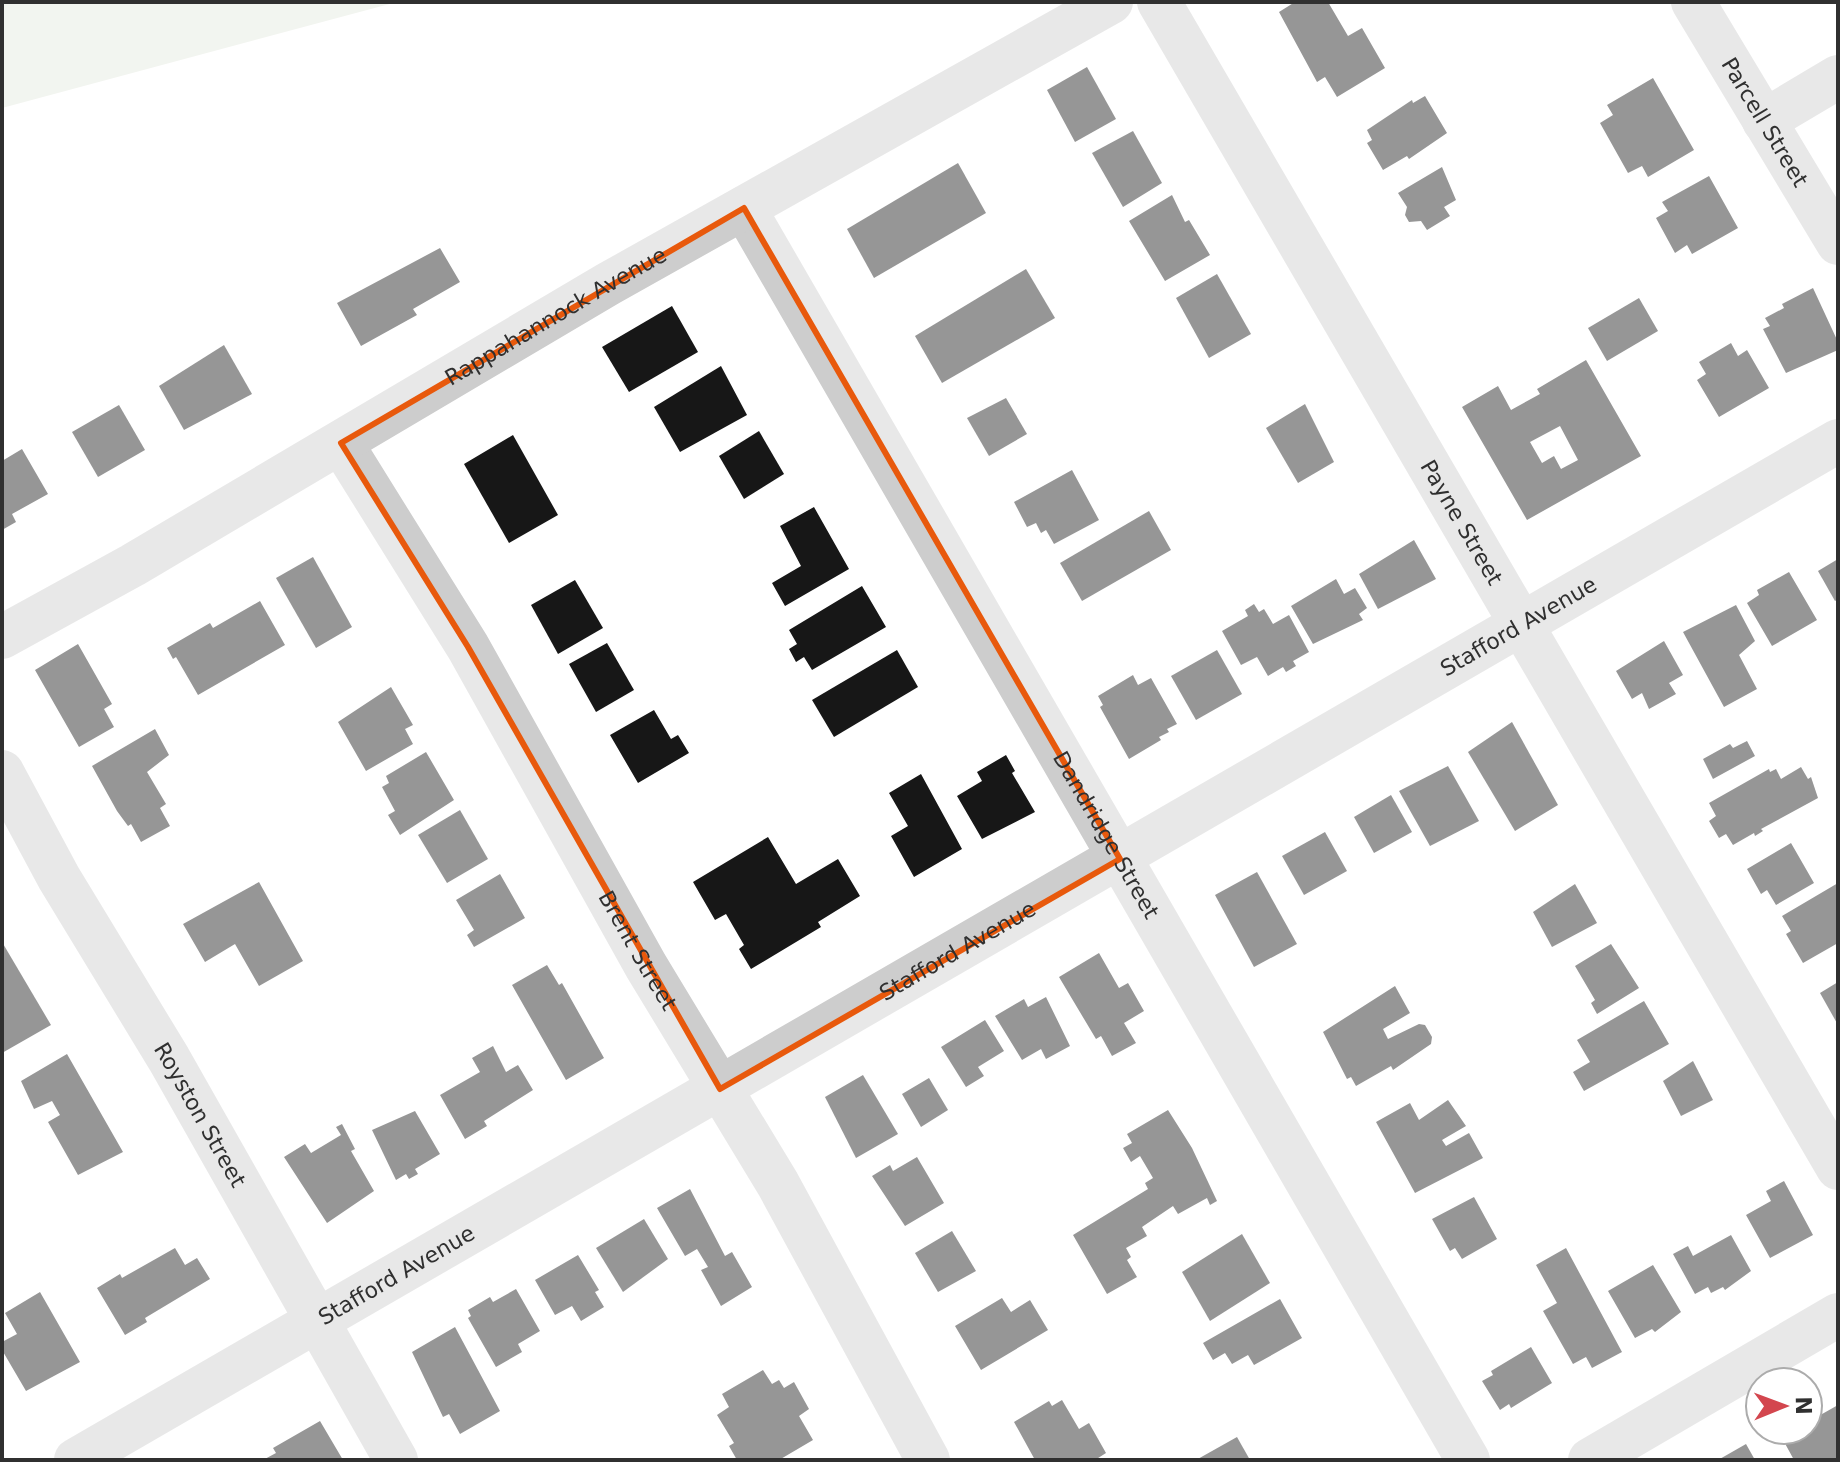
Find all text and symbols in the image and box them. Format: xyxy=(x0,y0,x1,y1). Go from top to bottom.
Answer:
street label: Parcell Street xyxy=(1716,53,1813,192)
street label: Rappahannock Avenue xyxy=(441,242,671,391)
street label: Payne Street xyxy=(1415,456,1508,590)
street label: Stafford Avenue xyxy=(1436,571,1601,681)
street label: Dandridge Street xyxy=(1048,747,1164,923)
street label: Brent Street xyxy=(593,886,682,1015)
street label: Stafford Avenue xyxy=(875,896,1040,1006)
street label: Royston Street xyxy=(149,1038,251,1192)
street label: Stafford Avenue xyxy=(314,1220,479,1330)
north arrow xyxy=(1744,1366,1824,1446)
text: N xyxy=(1791,1396,1816,1415)

